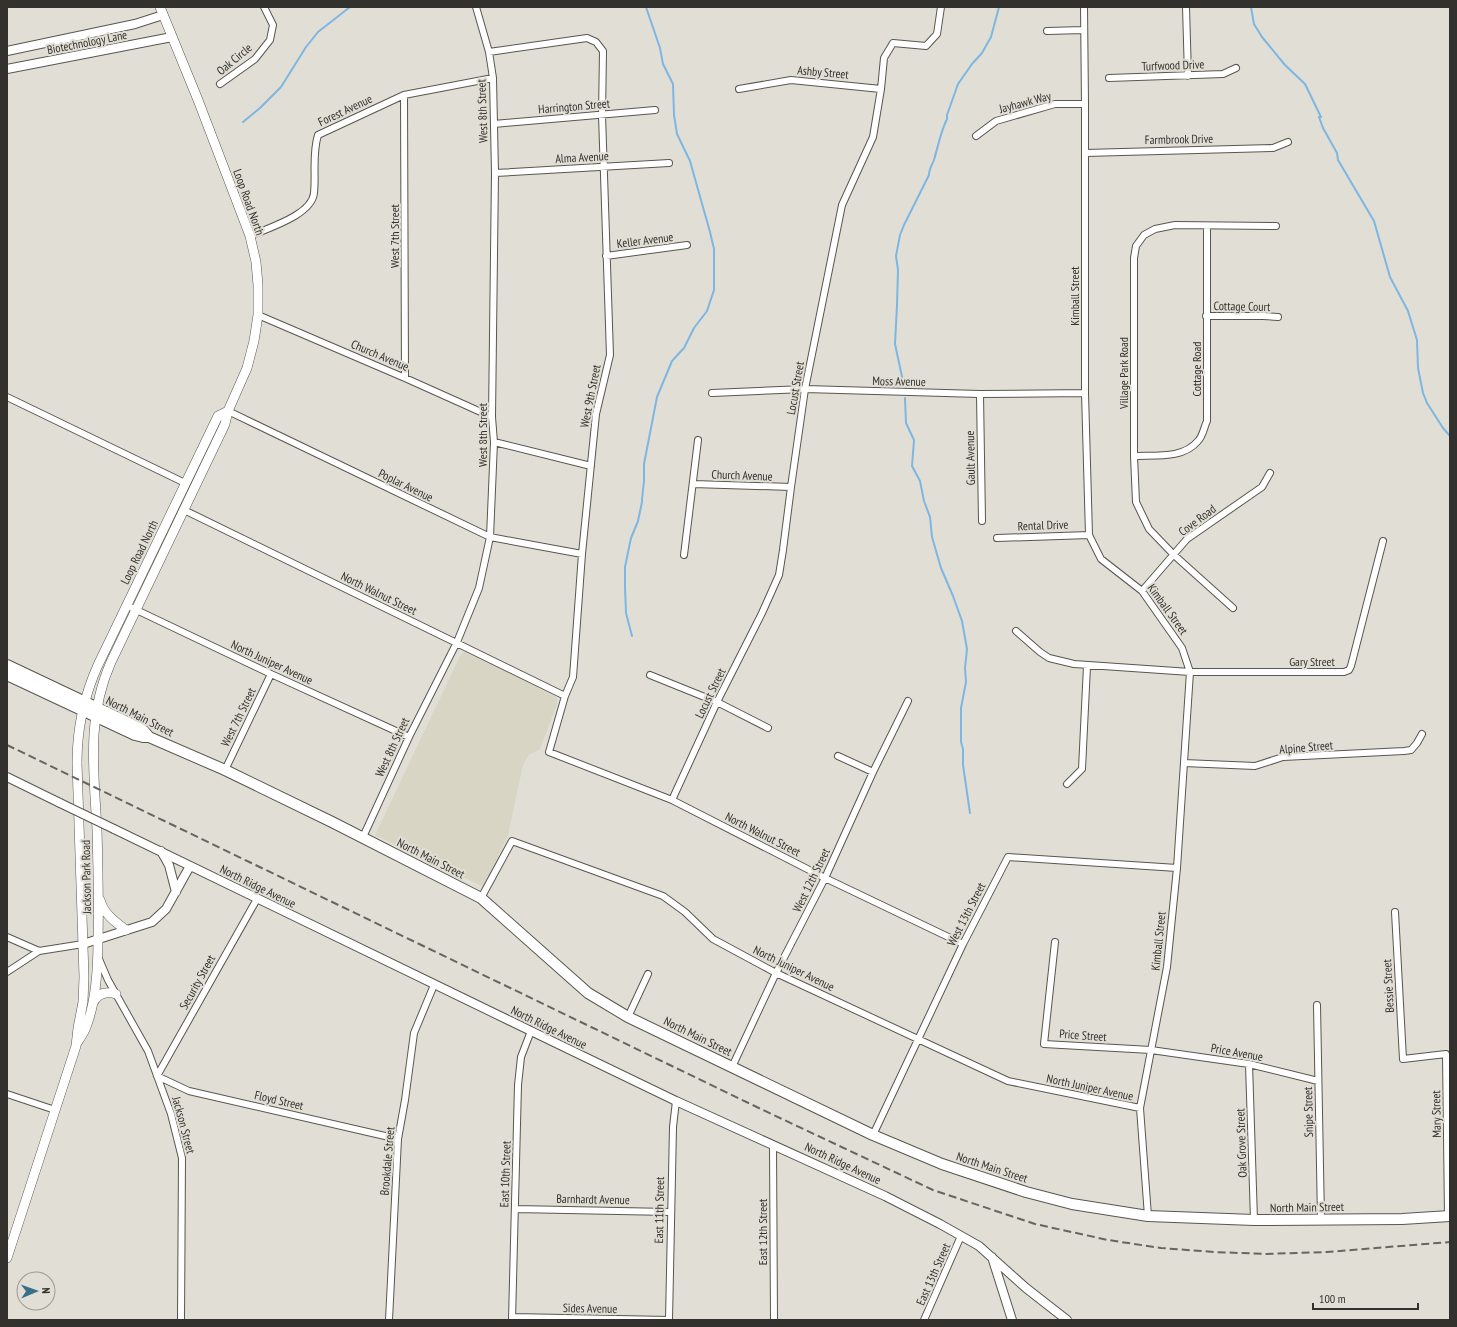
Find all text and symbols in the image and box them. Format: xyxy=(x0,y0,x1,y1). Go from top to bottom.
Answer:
street label: Biotechnology Lane xyxy=(46,27,128,57)
street label: Oak Circle xyxy=(213,40,255,78)
street label: Turfwood Drive xyxy=(1141,56,1205,74)
street label: Ashby Street xyxy=(797,62,850,82)
street label: West 8th Street xyxy=(473,78,491,143)
street label: Jayhawk Way xyxy=(996,88,1053,116)
street label: Forest Avenue xyxy=(315,91,375,129)
street label: Harrington Street xyxy=(538,95,611,117)
street label: Farmbrook Drive xyxy=(1145,131,1213,147)
street label: Alma Avenue xyxy=(555,148,609,166)
street label: Loop Road North xyxy=(230,167,268,237)
street label: West 7th Street xyxy=(387,203,402,268)
street label: Keller Avenue xyxy=(616,229,674,251)
street label: Kimball Street xyxy=(1067,266,1082,326)
street label: Cottage Court xyxy=(1213,298,1271,314)
street label: Church Avenue xyxy=(349,336,411,374)
street label: Village Park Road xyxy=(1116,337,1131,410)
street label: Cottage Road xyxy=(1189,342,1204,396)
street label: Locust Street xyxy=(783,359,807,416)
street label: West 9th Street xyxy=(577,363,604,429)
street label: Moss Avenue xyxy=(872,373,926,389)
street label: West 8th Street xyxy=(475,402,490,467)
street label: Gault Avenue xyxy=(962,431,978,485)
street label: Poplar Avenue xyxy=(376,465,436,505)
street label: Church Avenue xyxy=(711,466,773,484)
street label: Cove Road xyxy=(1175,501,1219,539)
street label: Rental Drive xyxy=(1017,517,1069,533)
street label: Loop Road North xyxy=(117,518,161,586)
street label: North Walnut Street xyxy=(339,568,420,618)
street label: Kimball Street xyxy=(1144,581,1192,638)
street label: North Juniper Avenue xyxy=(229,637,315,687)
street label: Gary Street xyxy=(1289,654,1335,669)
street label: Locust Street xyxy=(691,665,729,720)
street label: West 7th Street xyxy=(217,684,259,749)
street label: North Main Street xyxy=(104,693,177,740)
street label: West 8th Street xyxy=(372,714,413,779)
street label: Alpine Street xyxy=(1278,737,1334,757)
street label: North Walnut Street xyxy=(723,809,804,860)
street label: North Main Street xyxy=(395,835,468,882)
street label: Jackson Park Road xyxy=(78,840,94,915)
street label: West 12th Street xyxy=(789,845,833,914)
street label: North Ridge Avenue xyxy=(218,861,298,911)
street label: West 13th Street xyxy=(944,879,989,948)
street label: Kimball Street xyxy=(1147,910,1169,971)
street label: North Juniper Avenue xyxy=(751,942,837,994)
street label: Security Street xyxy=(176,951,218,1012)
street label: Bessie Street xyxy=(1379,958,1397,1013)
street label: North Ridge Avenue xyxy=(509,1002,589,1052)
street label: North Main Street xyxy=(661,1013,735,1059)
street label: Price Street xyxy=(1059,1026,1108,1044)
street label: Price Avenue xyxy=(1210,1040,1264,1064)
street label: North Juniper Avenue xyxy=(1045,1070,1135,1104)
street label: Snipe Street xyxy=(1300,1086,1316,1137)
street label: Floyd Street xyxy=(253,1087,306,1113)
street label: Mary Street xyxy=(1428,1090,1444,1138)
street label: Jackson Street xyxy=(169,1094,199,1156)
street label: Oak Grove Street xyxy=(1232,1107,1250,1178)
street label: Brookdale Street xyxy=(377,1125,398,1196)
street label: North Ridge Avenue xyxy=(802,1139,884,1187)
street label: East 10th Street xyxy=(496,1140,514,1208)
street label: North Main Street xyxy=(954,1148,1030,1186)
street label: East 11th Street xyxy=(651,1176,667,1243)
street label: Barnhardt Avenue xyxy=(556,1191,630,1207)
street label: East 12th Street xyxy=(755,1198,770,1265)
street label: North Main Street xyxy=(1270,1199,1345,1215)
street label: East 13th Street xyxy=(913,1240,954,1307)
north arrow xyxy=(16,1271,56,1311)
scale bar xyxy=(1313,1285,1418,1311)
text: N xyxy=(39,1287,53,1294)
text: 100 m xyxy=(1319,1291,1346,1306)
street label: Sides Avenue xyxy=(563,1300,617,1316)

